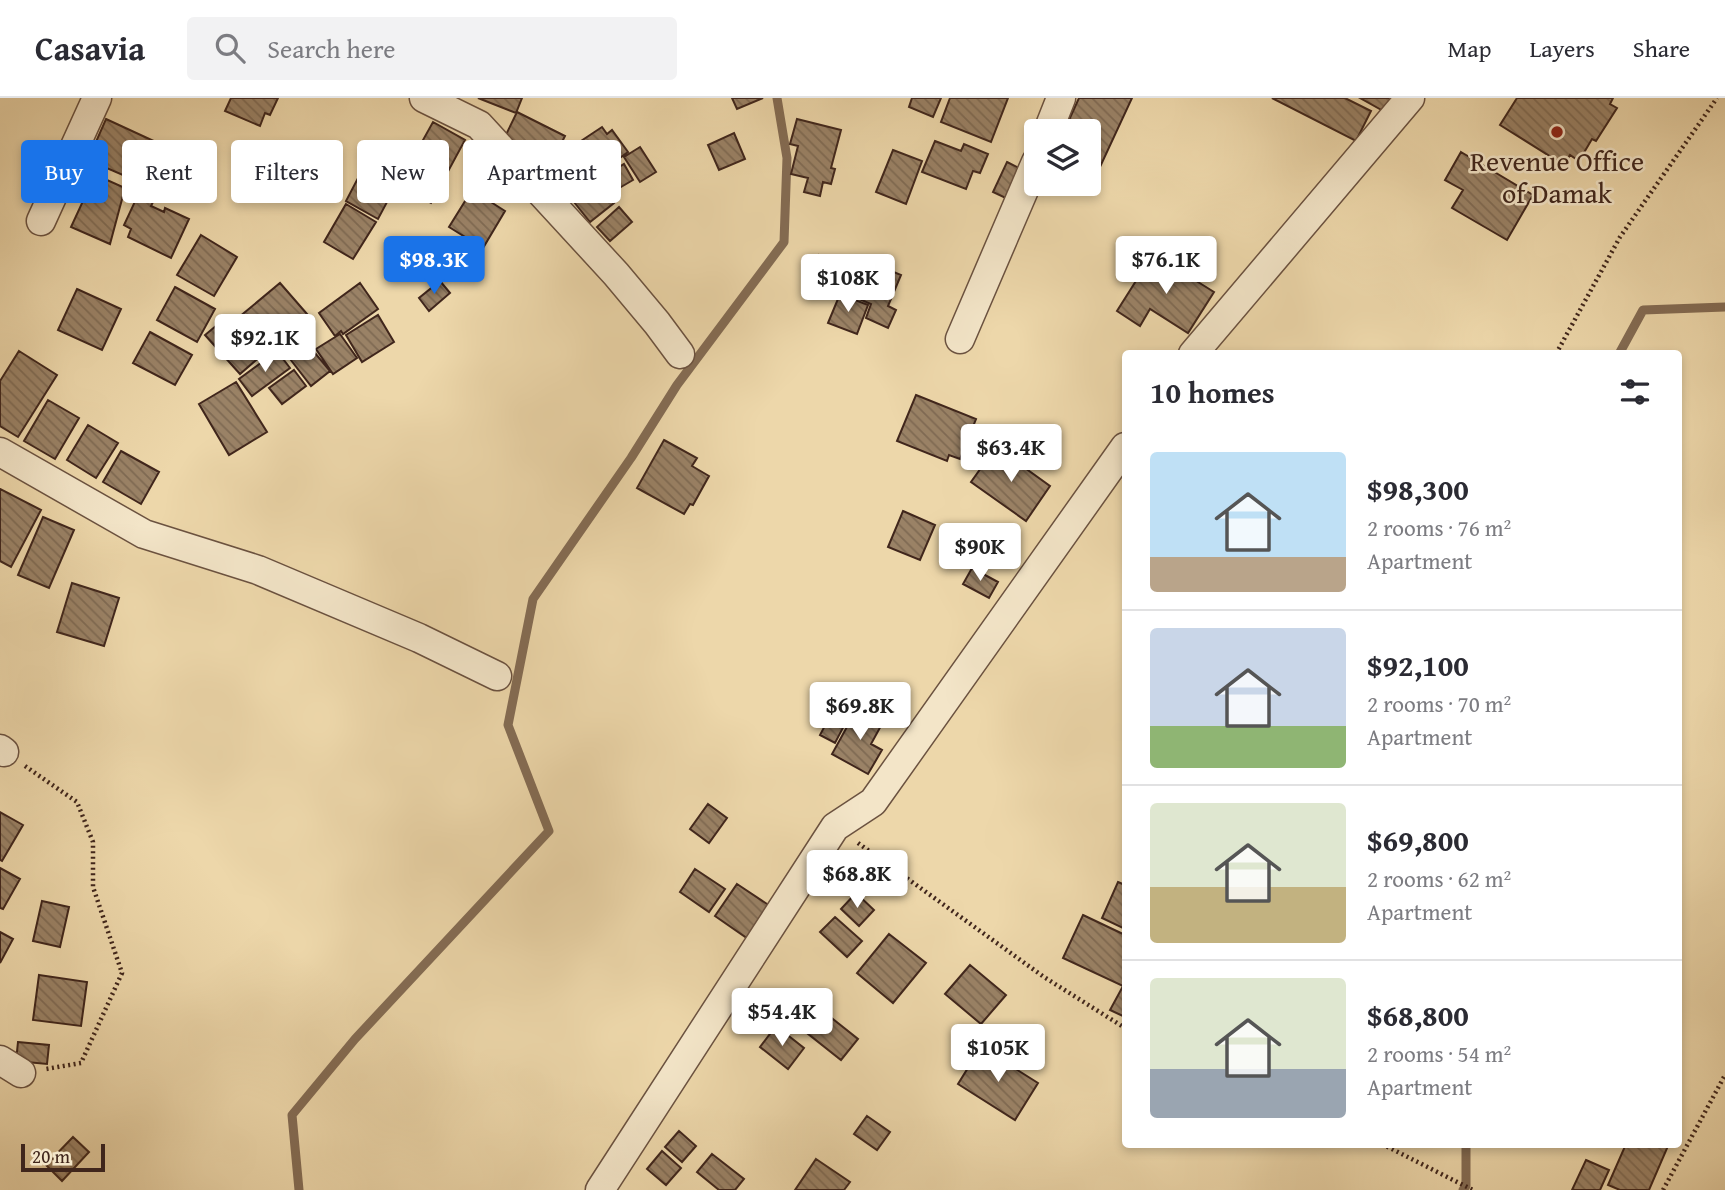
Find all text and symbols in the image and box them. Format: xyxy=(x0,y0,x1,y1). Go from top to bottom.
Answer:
search box xyxy=(187,17,677,80)
text: Casavia xyxy=(35,24,145,72)
icon: search xyxy=(211,29,249,67)
text: Search here xyxy=(267,29,396,68)
text: Map xyxy=(1448,31,1491,66)
text: Layers xyxy=(1529,31,1595,66)
text: Share xyxy=(1633,31,1690,66)
map controls xyxy=(1024,119,1101,196)
button: layers xyxy=(1024,119,1101,196)
marker: Revenue Office of Damak xyxy=(1549,124,1565,140)
chip: Buy xyxy=(21,140,108,203)
chip: Rent xyxy=(122,140,217,203)
chip: Filters xyxy=(231,140,343,203)
chip: New xyxy=(357,140,449,203)
chip: Apartment xyxy=(463,140,621,203)
place label: Revenue Office of Damak xyxy=(1470,140,1644,213)
pin: $98.3K xyxy=(377,236,491,296)
pin: $76.1K xyxy=(1109,236,1223,296)
text: $98.3K xyxy=(400,242,468,275)
text: $76.1K xyxy=(1132,242,1200,275)
pin: $108K xyxy=(799,254,897,314)
text: $108K xyxy=(817,260,879,293)
pin: $92.1K xyxy=(208,314,322,374)
text: $92.1K xyxy=(231,320,299,353)
text: 10 homes xyxy=(1150,370,1275,414)
icon: filters xyxy=(1616,373,1654,411)
pin: $63.4K xyxy=(954,424,1068,484)
text: $63.4K xyxy=(977,430,1045,463)
text: $98,300 xyxy=(1367,467,1469,511)
icon: home xyxy=(1206,480,1290,564)
text: 2 rooms · 76 m² xyxy=(1367,511,1511,544)
pin: $90K xyxy=(939,524,1021,583)
text: $90K xyxy=(955,529,1005,562)
text: Apartment xyxy=(1367,544,1472,577)
text: $92,100 xyxy=(1367,643,1469,687)
icon: home xyxy=(1206,656,1290,740)
pin: $69.8K xyxy=(803,682,917,742)
text: 2 rooms · 70 m² xyxy=(1367,687,1511,720)
text: $69.8K xyxy=(826,688,894,721)
text: Apartment xyxy=(1367,720,1472,753)
text: $69,800 xyxy=(1367,818,1469,862)
icon: home xyxy=(1206,831,1290,915)
pin: $68.8K xyxy=(800,850,914,910)
text: $68.8K xyxy=(823,856,891,889)
text: 2 rooms · 62 m² xyxy=(1367,862,1511,895)
text: Apartment xyxy=(1367,895,1472,928)
pin: $54.4K xyxy=(725,988,839,1048)
text: $68,800 xyxy=(1367,993,1469,1037)
text: $54.4K xyxy=(748,994,816,1027)
icon: home xyxy=(1206,1006,1290,1090)
pin: $105K xyxy=(949,1024,1047,1084)
text: $105K xyxy=(967,1030,1029,1063)
text: 2 rooms · 54 m² xyxy=(1367,1037,1511,1070)
text: Apartment xyxy=(1367,1070,1472,1103)
scale bar xyxy=(21,1141,105,1173)
text: 20 m xyxy=(32,1142,70,1170)

